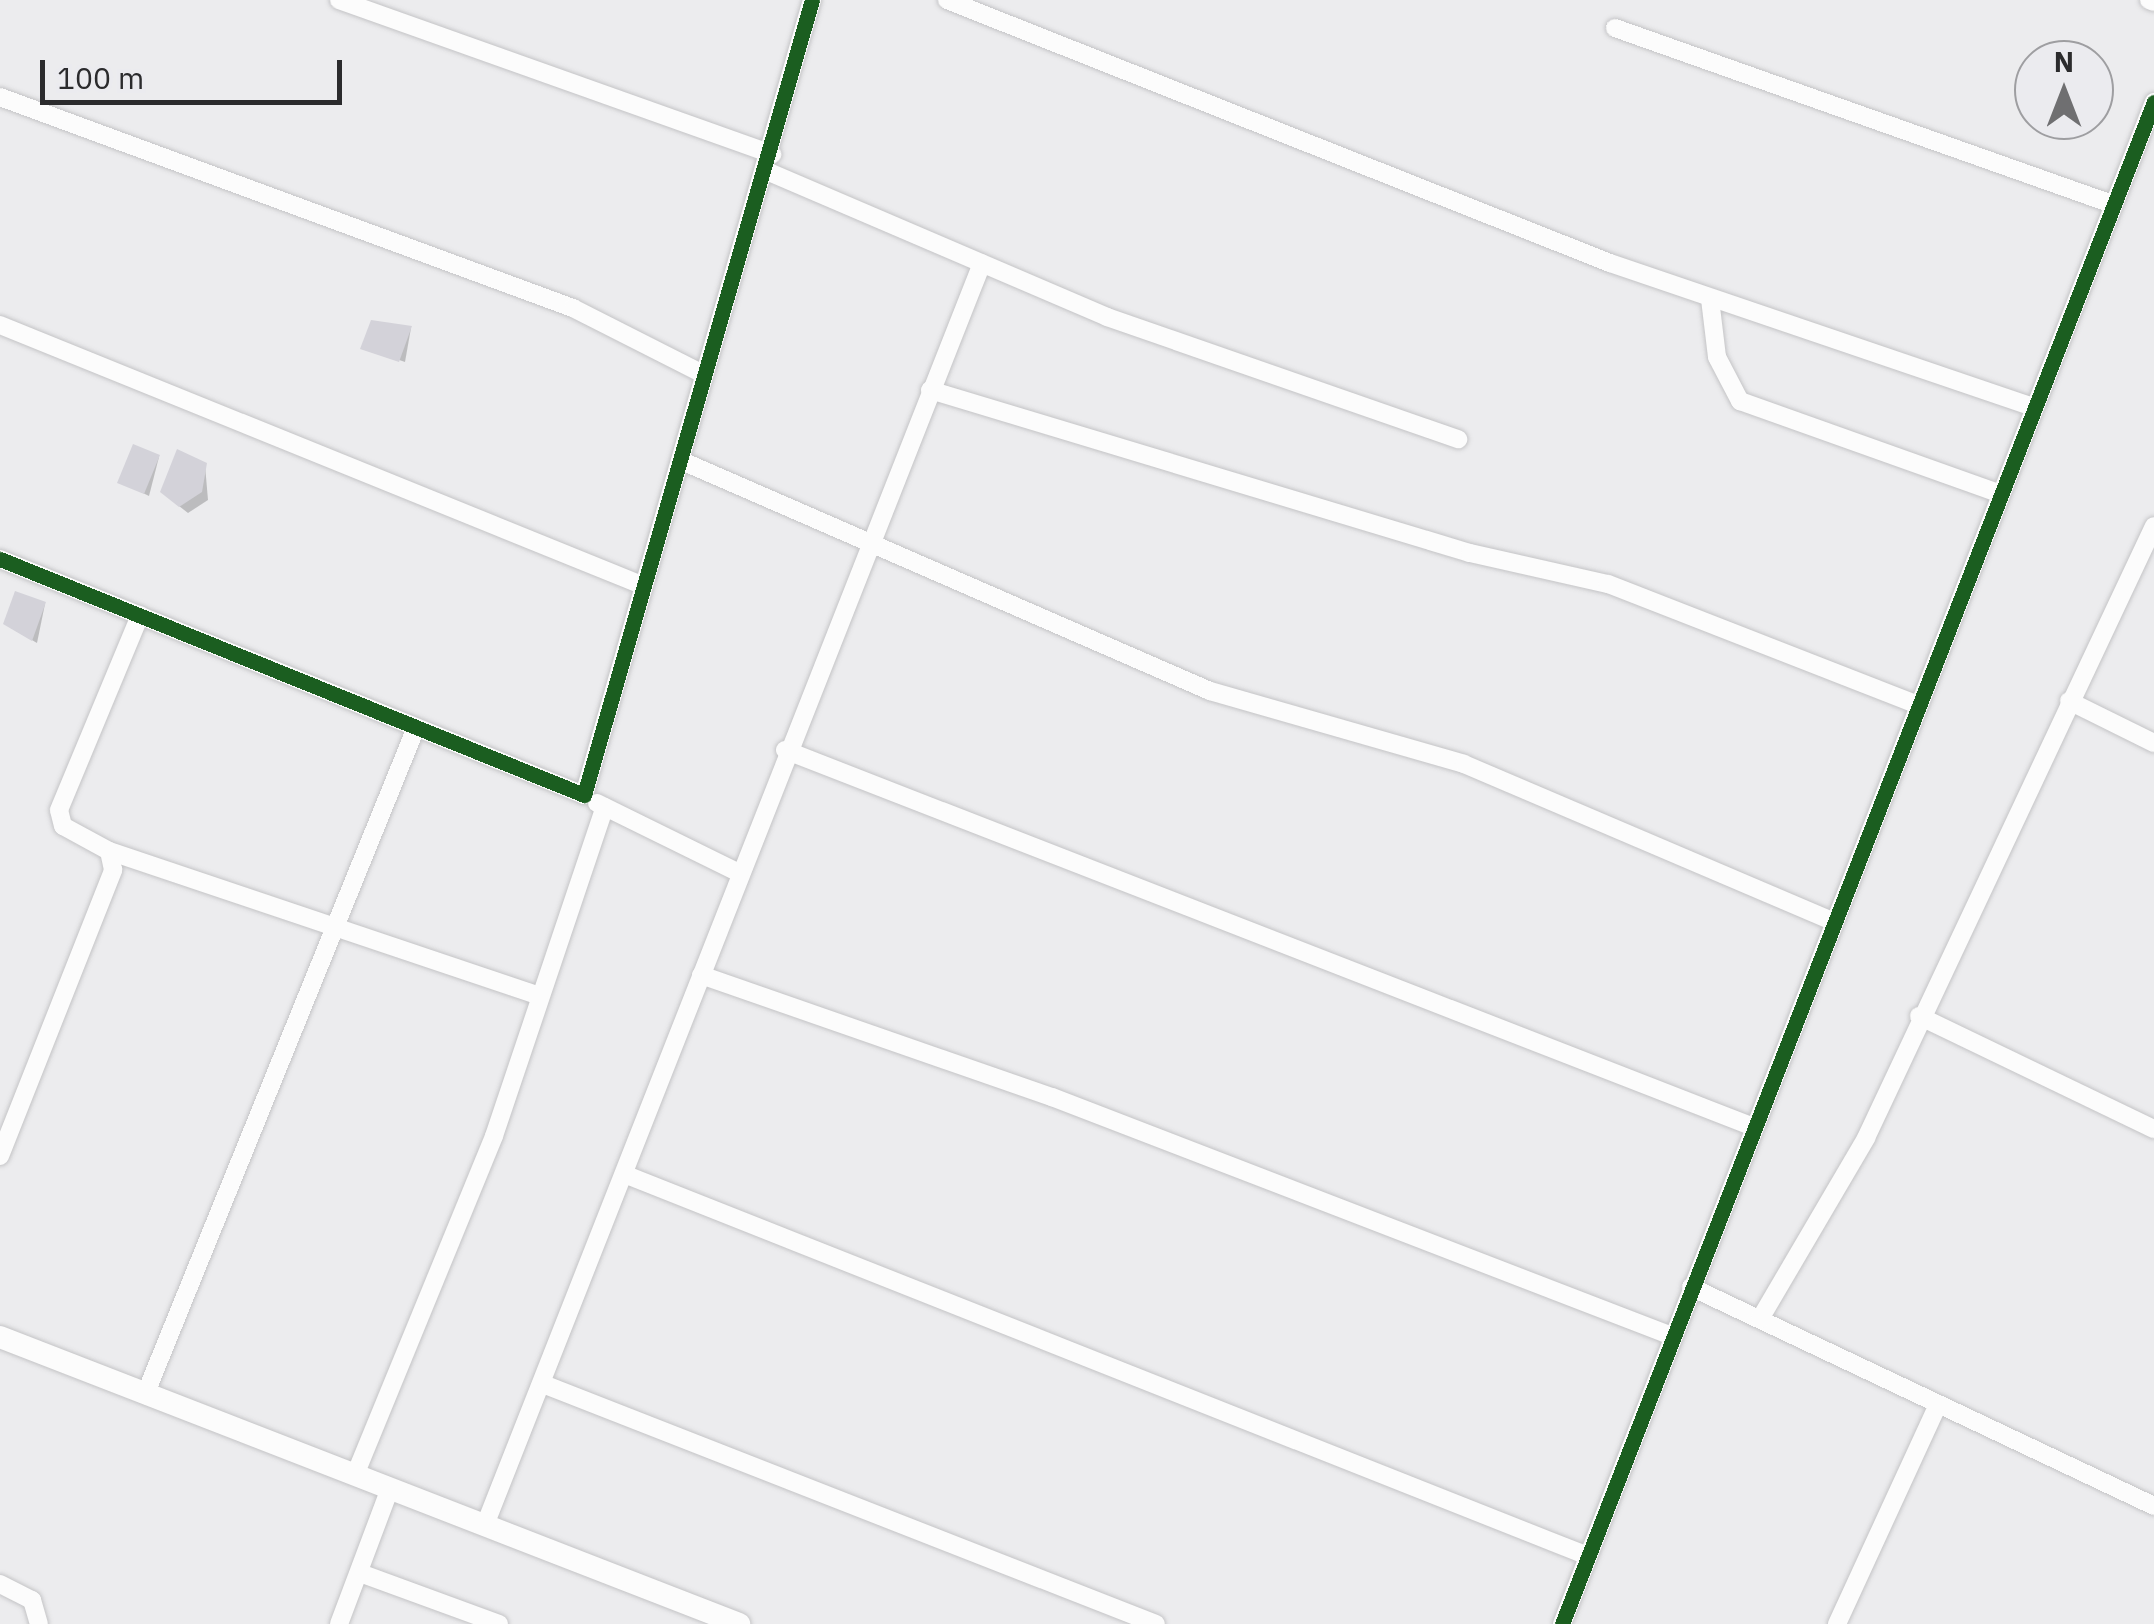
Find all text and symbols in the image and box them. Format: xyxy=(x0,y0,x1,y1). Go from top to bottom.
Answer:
scale bar xyxy=(45,40,348,102)
north arrow xyxy=(2014,40,2114,140)
text: N xyxy=(2054,43,2074,80)
text: 100 m xyxy=(57,58,144,97)

